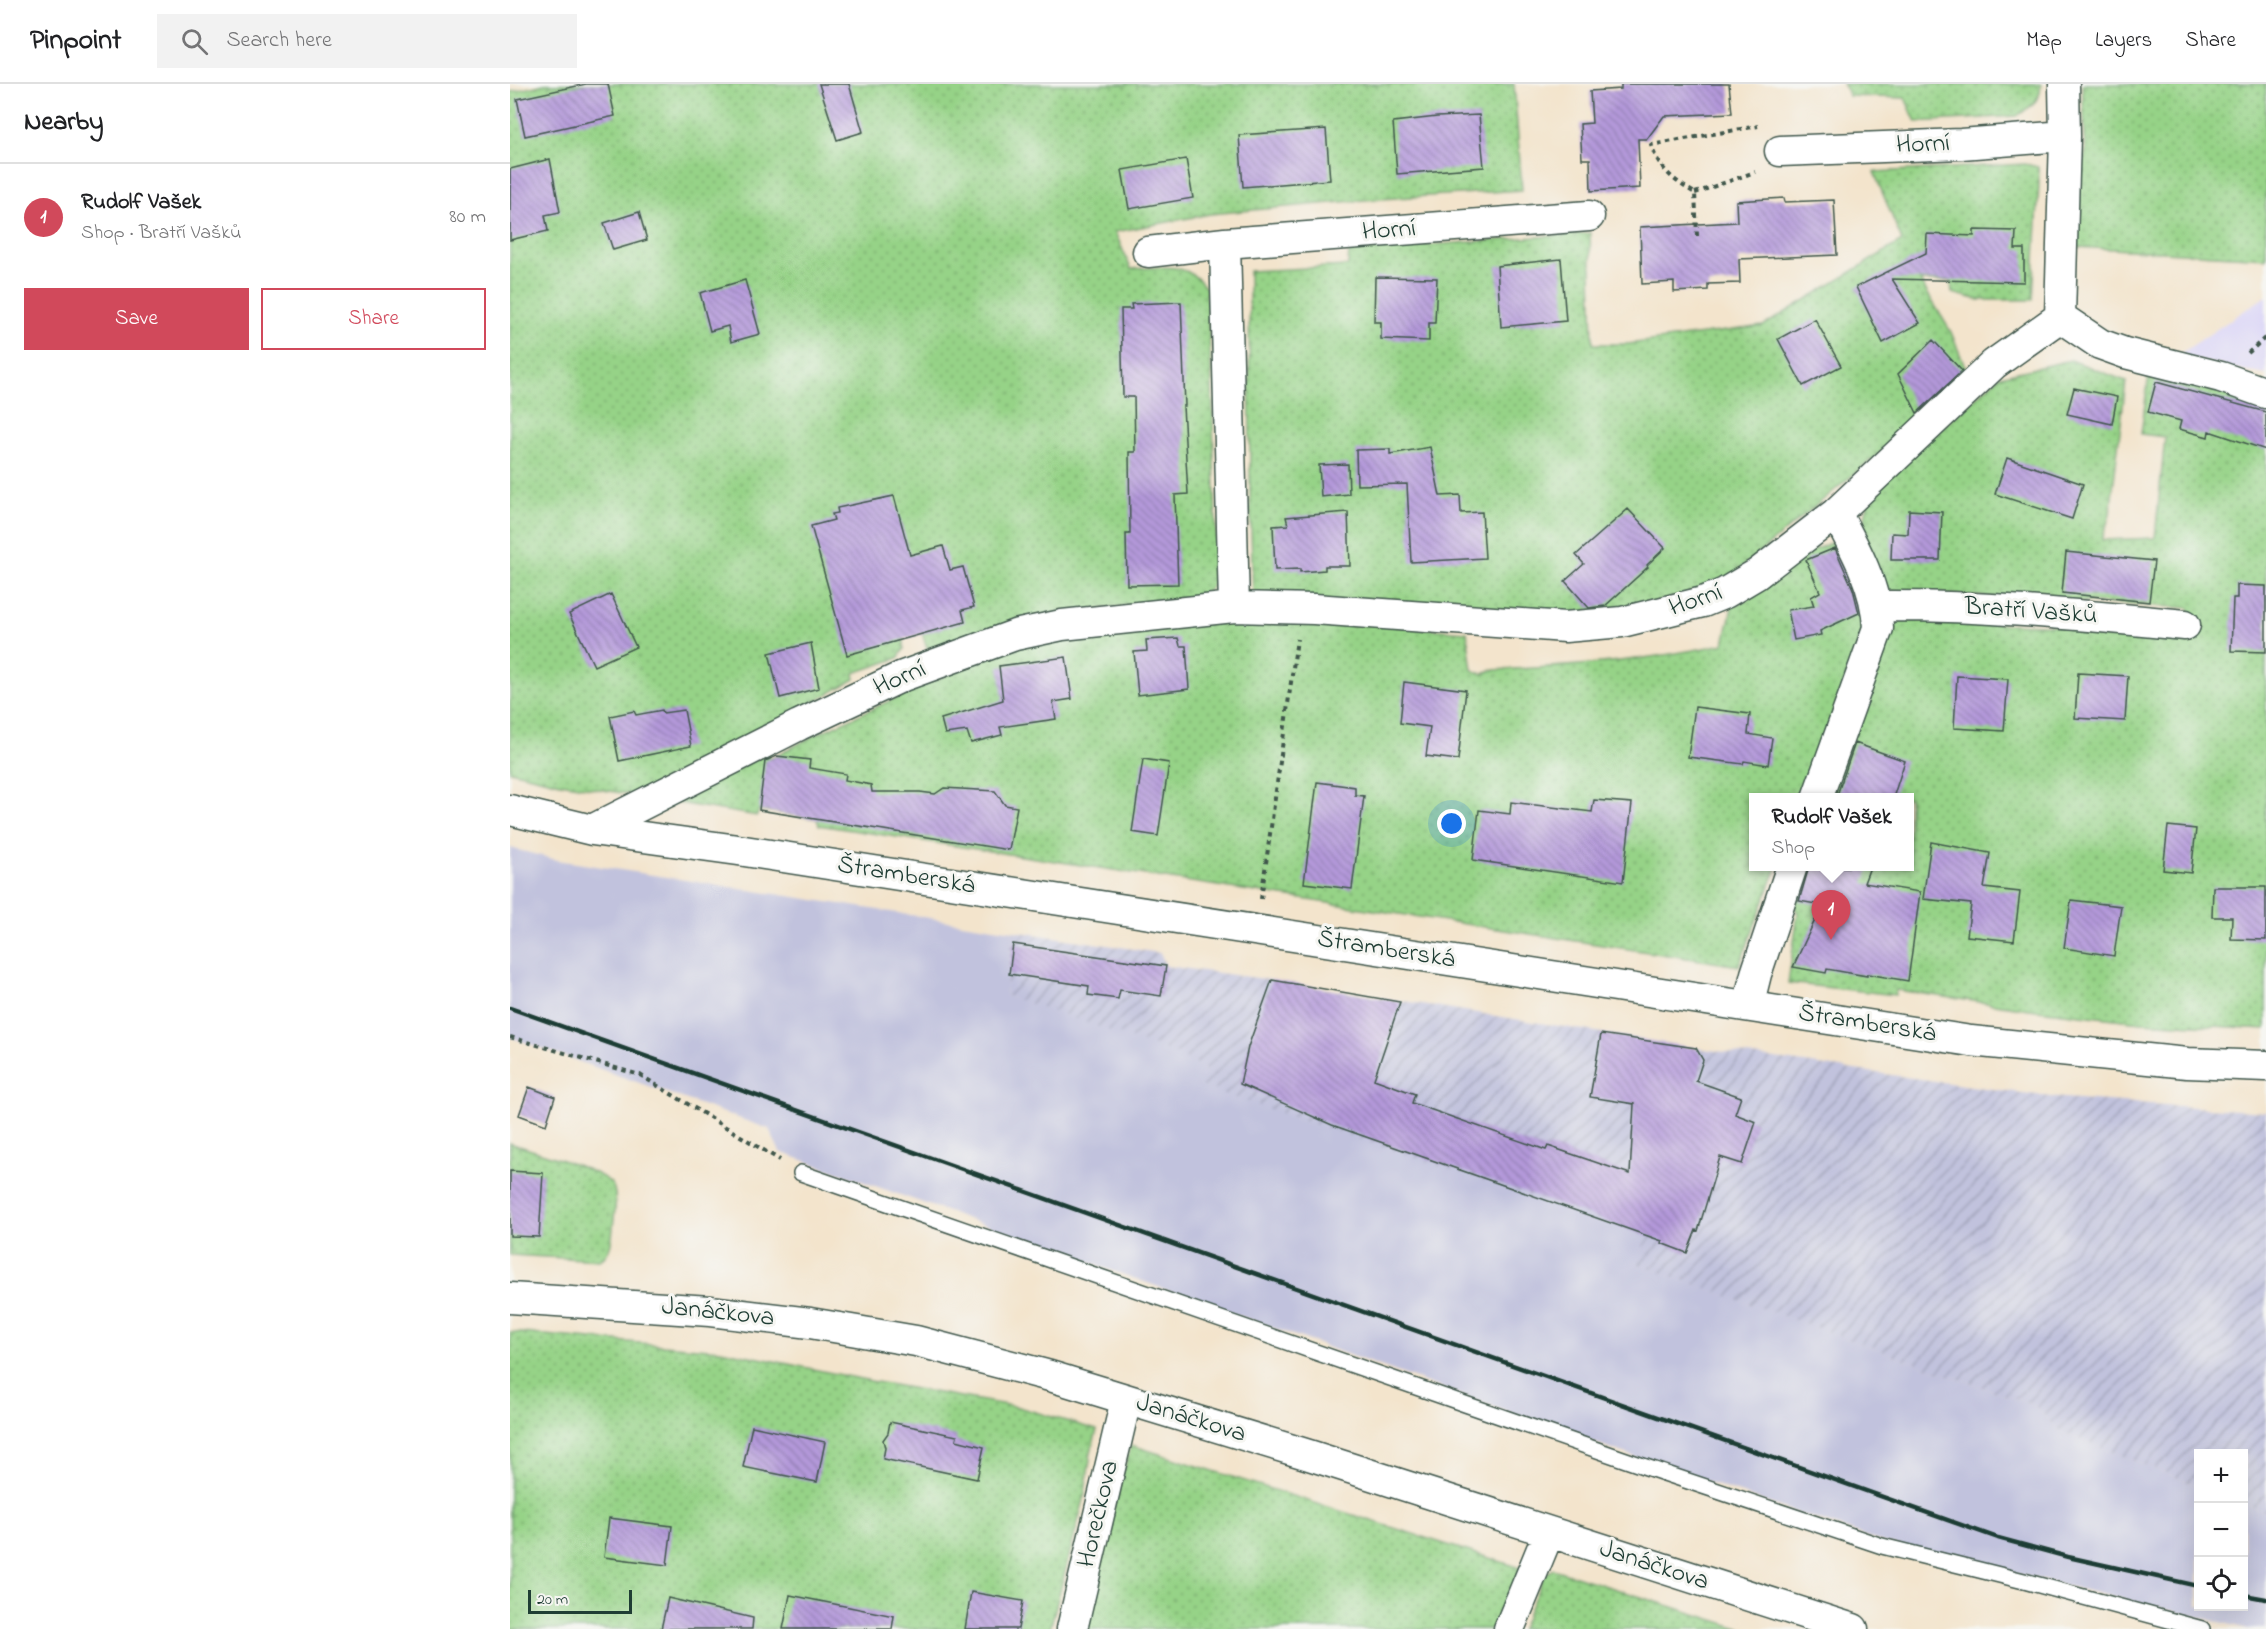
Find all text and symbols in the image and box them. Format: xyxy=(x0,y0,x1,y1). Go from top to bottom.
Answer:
search box xyxy=(157,14,577,68)
text: Pinpoint xyxy=(30,21,121,62)
icon: search xyxy=(178,25,211,58)
text: Search here xyxy=(226,25,332,57)
text: Map xyxy=(2026,26,2062,56)
text: Layers xyxy=(2095,26,2152,56)
text: Share xyxy=(2185,26,2236,56)
text: Nearby xyxy=(24,104,103,142)
street label: Horní xyxy=(1895,125,1951,165)
text: Rudolf Vašek xyxy=(81,187,201,219)
text: 1 xyxy=(40,203,47,232)
text: 80 m xyxy=(449,203,486,232)
street label: Horní xyxy=(1361,210,1417,252)
text: Shop · Bratří Vašků xyxy=(81,219,241,248)
button: Save xyxy=(24,288,249,350)
button: Share xyxy=(261,288,486,350)
street label: Horní xyxy=(1664,574,1728,628)
street label: Bratří Vašků xyxy=(1962,588,2099,636)
street label: Horní xyxy=(868,651,932,707)
popup xyxy=(1749,793,1914,871)
text: Rudolf Vašek xyxy=(1771,802,1892,834)
your location xyxy=(1437,809,1466,838)
text: Shop xyxy=(1771,834,1815,863)
street label: Štramberská xyxy=(834,846,978,906)
pin: 1 xyxy=(1812,890,1850,940)
street label: Štramberská xyxy=(1314,920,1458,980)
street label: Štramberská xyxy=(1795,994,1939,1054)
street label: Janáčkova xyxy=(660,1288,776,1338)
street label: Janáčkova xyxy=(1131,1384,1251,1454)
map controls xyxy=(2194,1449,2248,1611)
button: + xyxy=(2194,1449,2248,1503)
street label: Horečkova xyxy=(1068,1457,1130,1571)
button: − xyxy=(2194,1503,2248,1557)
street label: Janáčkova xyxy=(1594,1530,1714,1602)
button: locate xyxy=(2194,1557,2248,1611)
scale bar xyxy=(528,1587,632,1614)
text: 20 m xyxy=(537,1588,568,1612)

